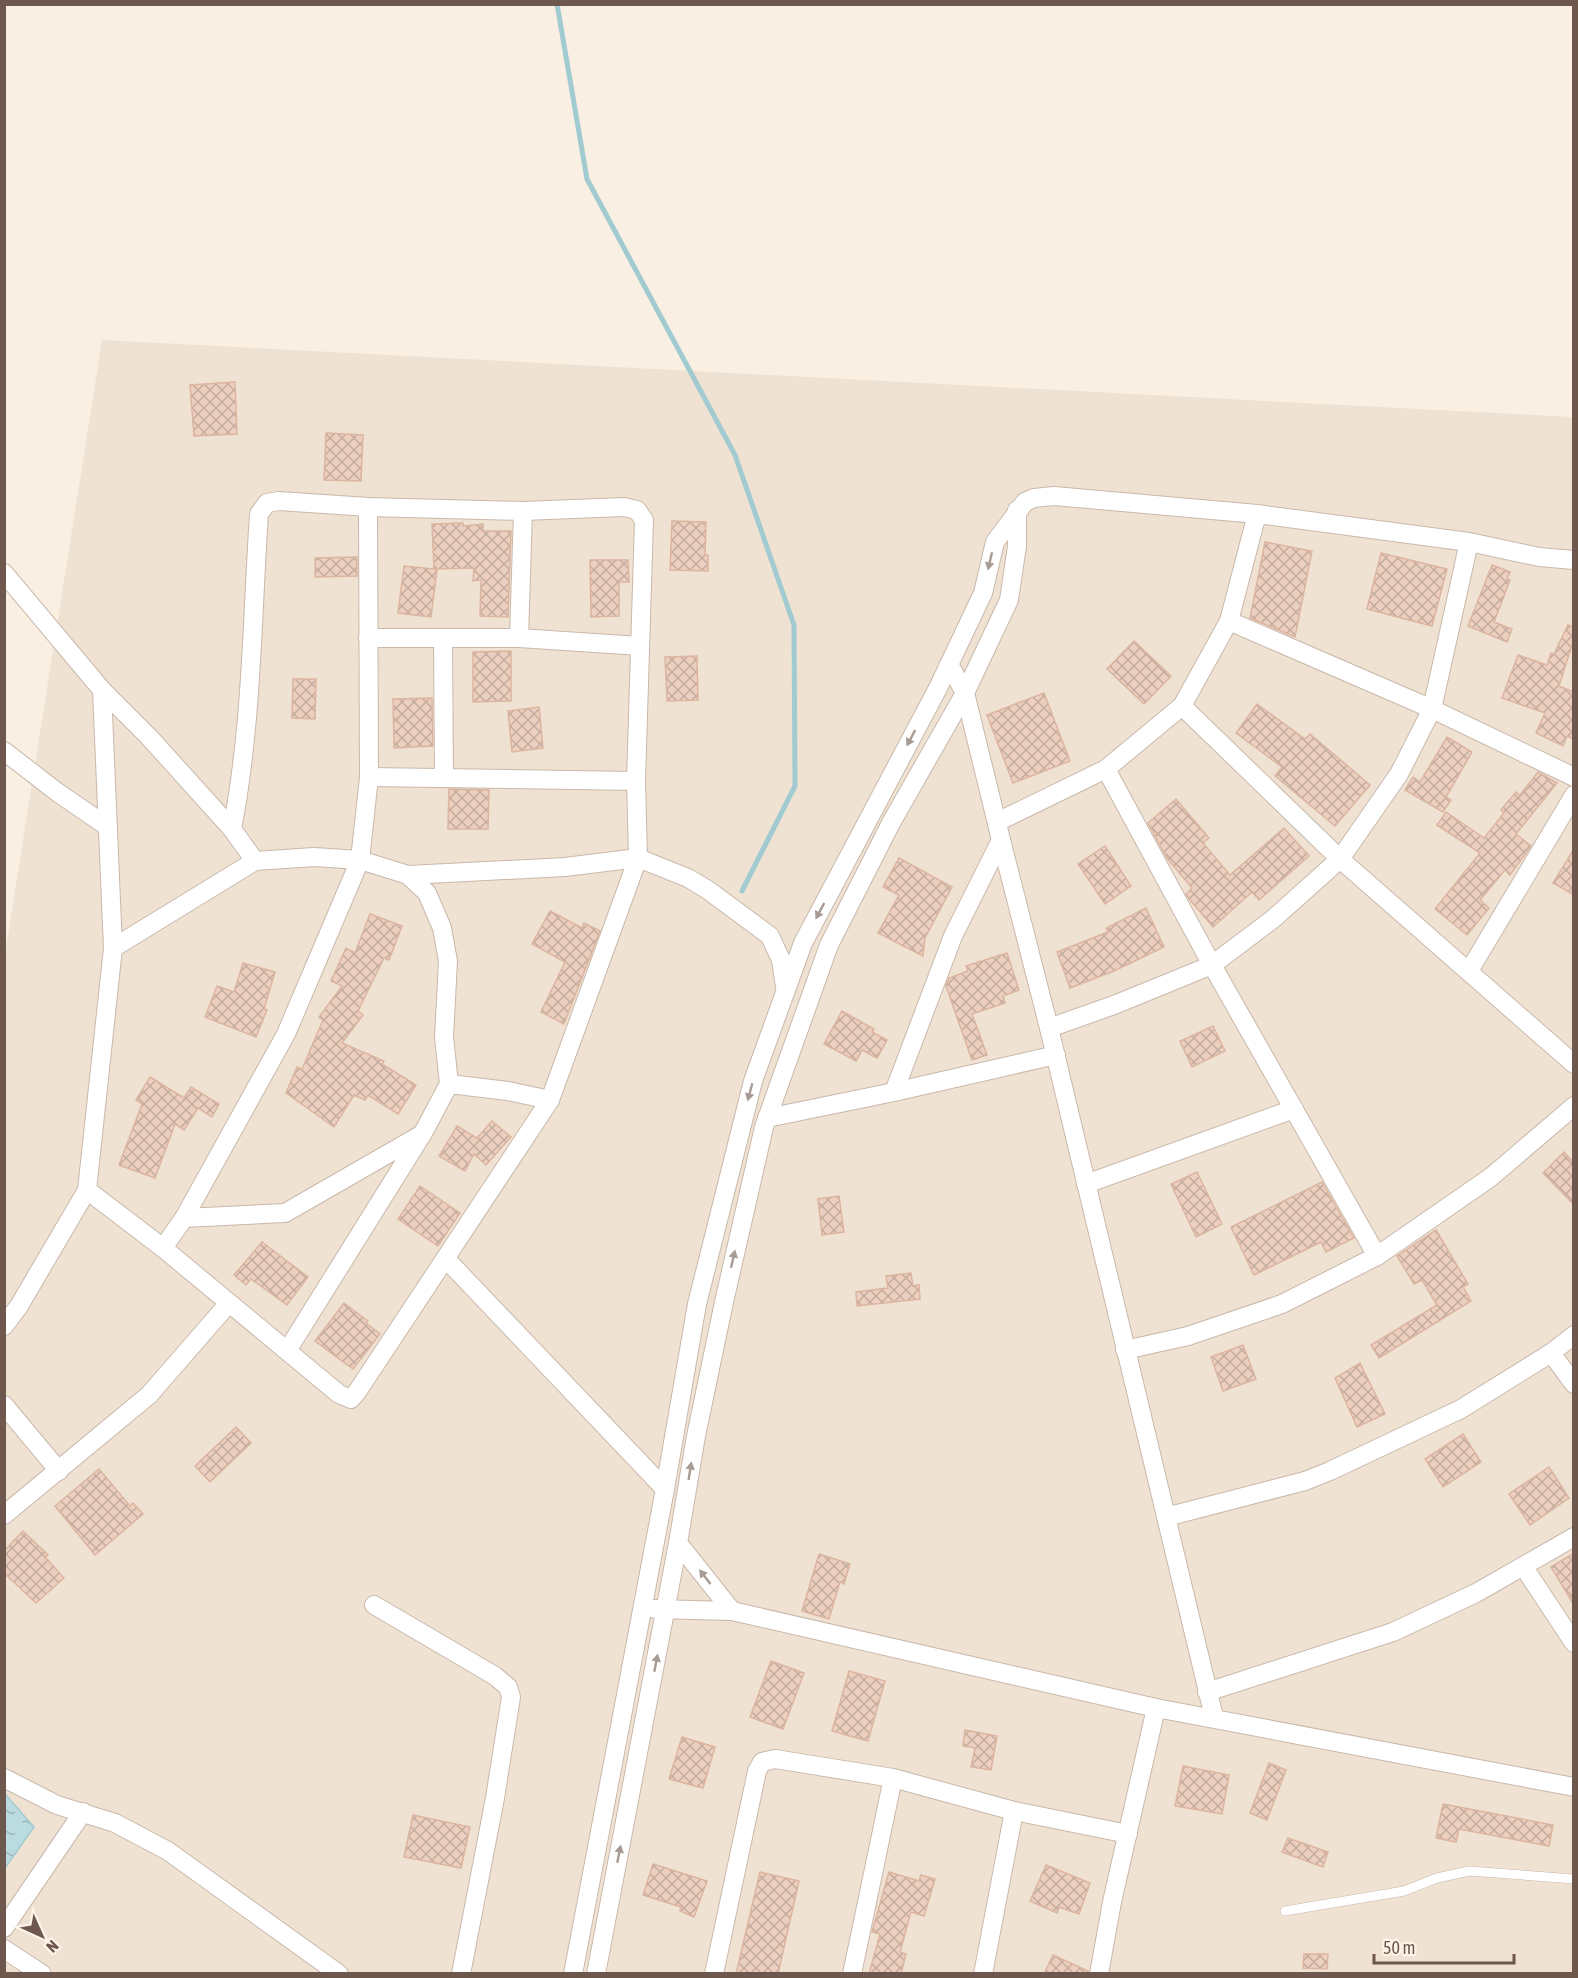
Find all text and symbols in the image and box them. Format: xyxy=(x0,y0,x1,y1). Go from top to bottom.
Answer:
one-way arrow xyxy=(985,552,995,570)
one-way arrow xyxy=(906,730,916,747)
one-way arrow xyxy=(815,903,825,920)
one-way arrow xyxy=(745,1083,754,1101)
one-way arrow xyxy=(729,1250,739,1268)
one-way arrow xyxy=(686,1461,695,1480)
one-way arrow xyxy=(699,1569,712,1585)
one-way arrow xyxy=(652,1653,661,1672)
one-way arrow xyxy=(615,1844,624,1863)
north arrow xyxy=(12,1906,72,1966)
scale bar xyxy=(1374,1927,1514,1965)
text: N xyxy=(43,1937,62,1956)
text: 50 m xyxy=(1383,1937,1415,1958)

